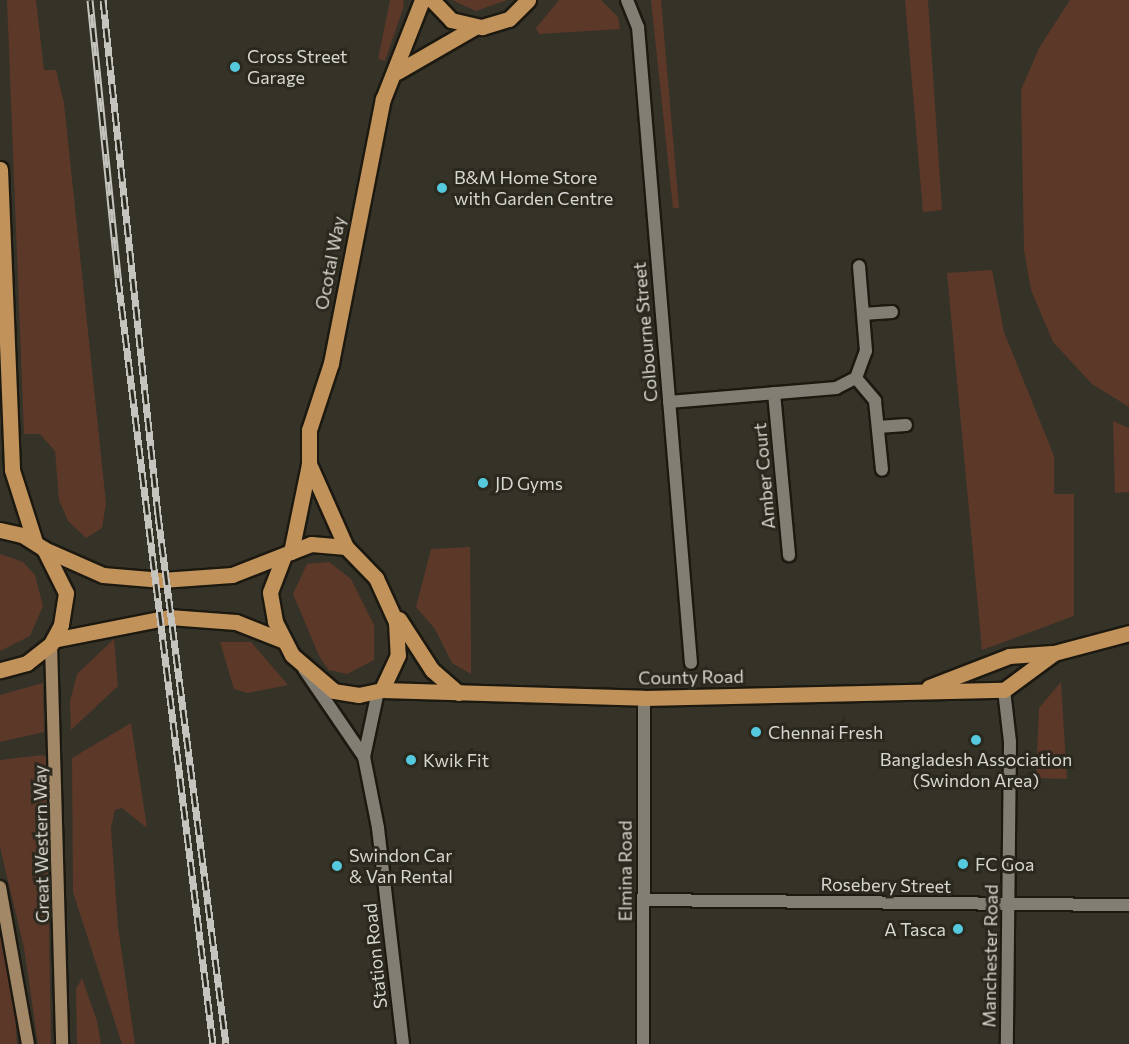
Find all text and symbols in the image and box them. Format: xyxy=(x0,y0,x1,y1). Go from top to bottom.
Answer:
place label: Cross Street Garage xyxy=(247,46,347,88)
marker: Cross Street Garage xyxy=(228,60,242,74)
place label: B&M Home Store with Garden Centre xyxy=(454,167,613,210)
marker: B&M Home Store with Garden Centre xyxy=(435,181,449,195)
street label: Ocotal Way xyxy=(310,214,350,312)
street label: Colbourne Street xyxy=(628,261,662,403)
street label: Amber Court xyxy=(749,422,779,530)
place label: JD Gyms xyxy=(495,472,563,494)
marker: JD Gyms xyxy=(476,476,490,490)
street label: County Road xyxy=(638,665,744,689)
place label: Chennai Fresh xyxy=(768,721,883,743)
marker: Chennai Fresh xyxy=(749,725,763,739)
marker: Bangladesh Association (Swindon Area) xyxy=(969,733,983,747)
place label: Kwik Fit xyxy=(423,749,489,771)
place label: Bangladesh Association (Swindon Area) xyxy=(880,749,1072,792)
marker: Kwik Fit xyxy=(404,753,418,767)
street label: Great Western Way xyxy=(29,765,53,923)
street label: Elmina Road xyxy=(614,821,636,921)
place label: Swindon Car & Van Rental xyxy=(349,845,453,888)
place label: FC Goa xyxy=(975,853,1034,875)
marker: FC Goa xyxy=(956,857,970,871)
marker: Swindon Car & Van Rental xyxy=(330,859,344,873)
street label: Rosebery Street xyxy=(820,873,952,897)
street label: Manchester Road xyxy=(978,884,1002,1028)
street label: Station Road xyxy=(359,902,391,1010)
place label: A Tasca xyxy=(884,918,946,940)
marker: A Tasca xyxy=(951,922,965,936)

